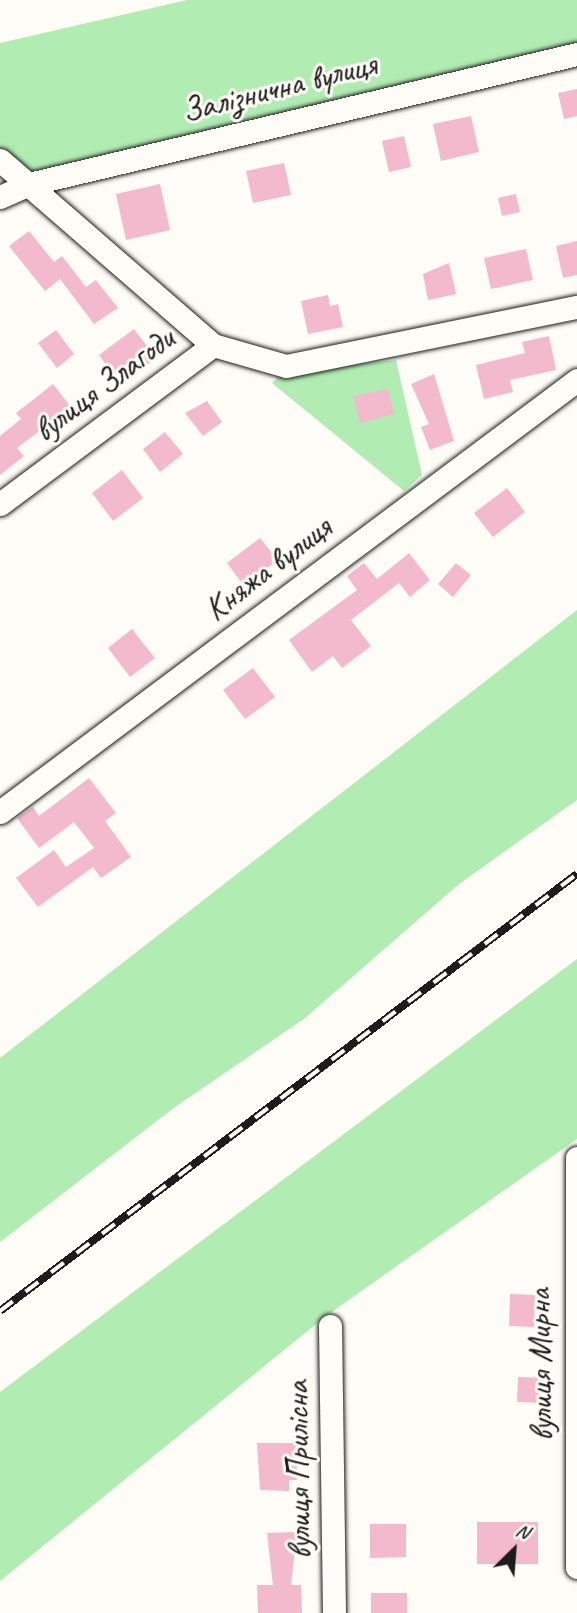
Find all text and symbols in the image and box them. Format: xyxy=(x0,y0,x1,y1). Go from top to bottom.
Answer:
street label: Залізнична вулиця xyxy=(177,44,381,132)
street label: вулиця Злагоди xyxy=(26,319,182,451)
street label: Княжа вулиця xyxy=(196,508,340,630)
street label: вулиця Мирна xyxy=(520,1288,562,1442)
street label: вулиця Прилісна xyxy=(278,1380,320,1560)
north arrow xyxy=(479,1515,549,1585)
text: N xyxy=(512,1518,533,1544)

